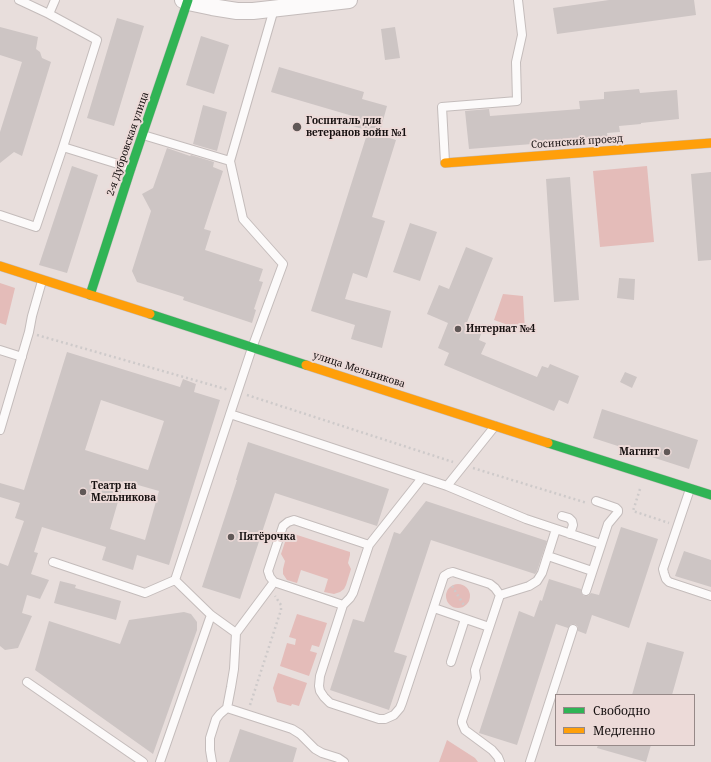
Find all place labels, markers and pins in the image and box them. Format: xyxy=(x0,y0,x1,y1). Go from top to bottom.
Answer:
place label: Госпиталь для ветеранов войн №1 xyxy=(306,115,407,138)
marker: Госпиталь для ветеранов войн №1 xyxy=(291,121,303,133)
place label: Интернат №4 xyxy=(466,323,535,335)
marker: Интернат №4 xyxy=(453,324,463,334)
place label: Магнит xyxy=(619,446,659,458)
marker: Магнит xyxy=(662,447,672,457)
place label: Театр на Мельникова xyxy=(91,480,156,504)
marker: Театр на Мельникова xyxy=(78,487,88,497)
place label: Пятёрочка xyxy=(239,531,296,543)
marker: Пятёрочка xyxy=(226,532,236,542)

